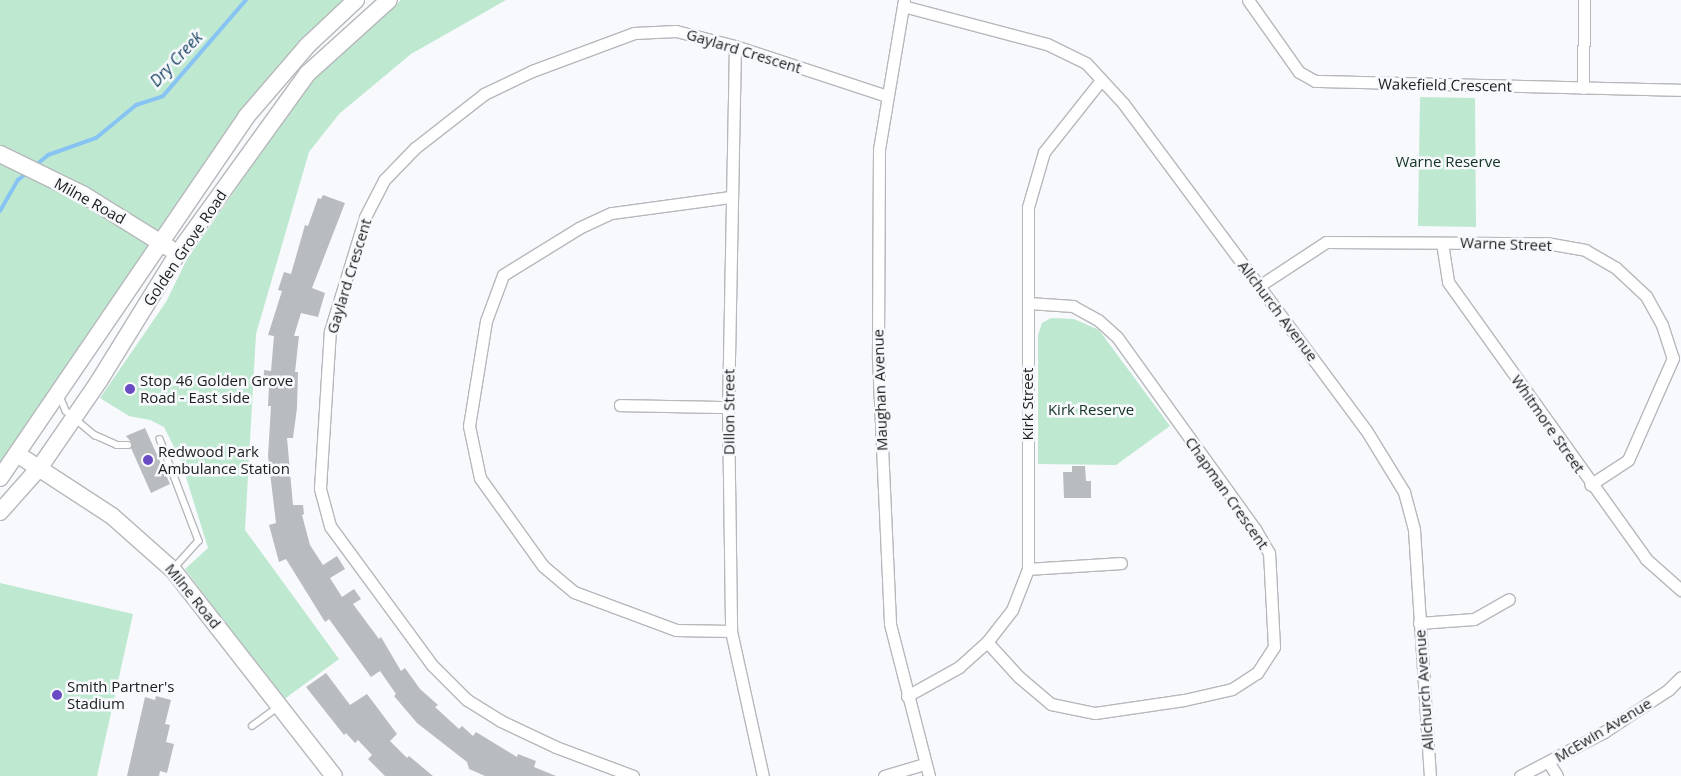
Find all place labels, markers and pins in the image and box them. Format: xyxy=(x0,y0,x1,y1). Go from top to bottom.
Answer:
place label: Stop 46 Golden Grove Road - East side xyxy=(140,371,293,406)
marker: Stop 46 Golden Grove Road - East side xyxy=(124,383,136,395)
place label: Redwood Park Ambulance Station xyxy=(158,442,290,477)
marker: Redwood Park Ambulance Station xyxy=(142,454,154,466)
place label: Smith Partner's Stadium xyxy=(67,677,174,712)
marker: Smith Partner's Stadium xyxy=(51,689,63,701)

